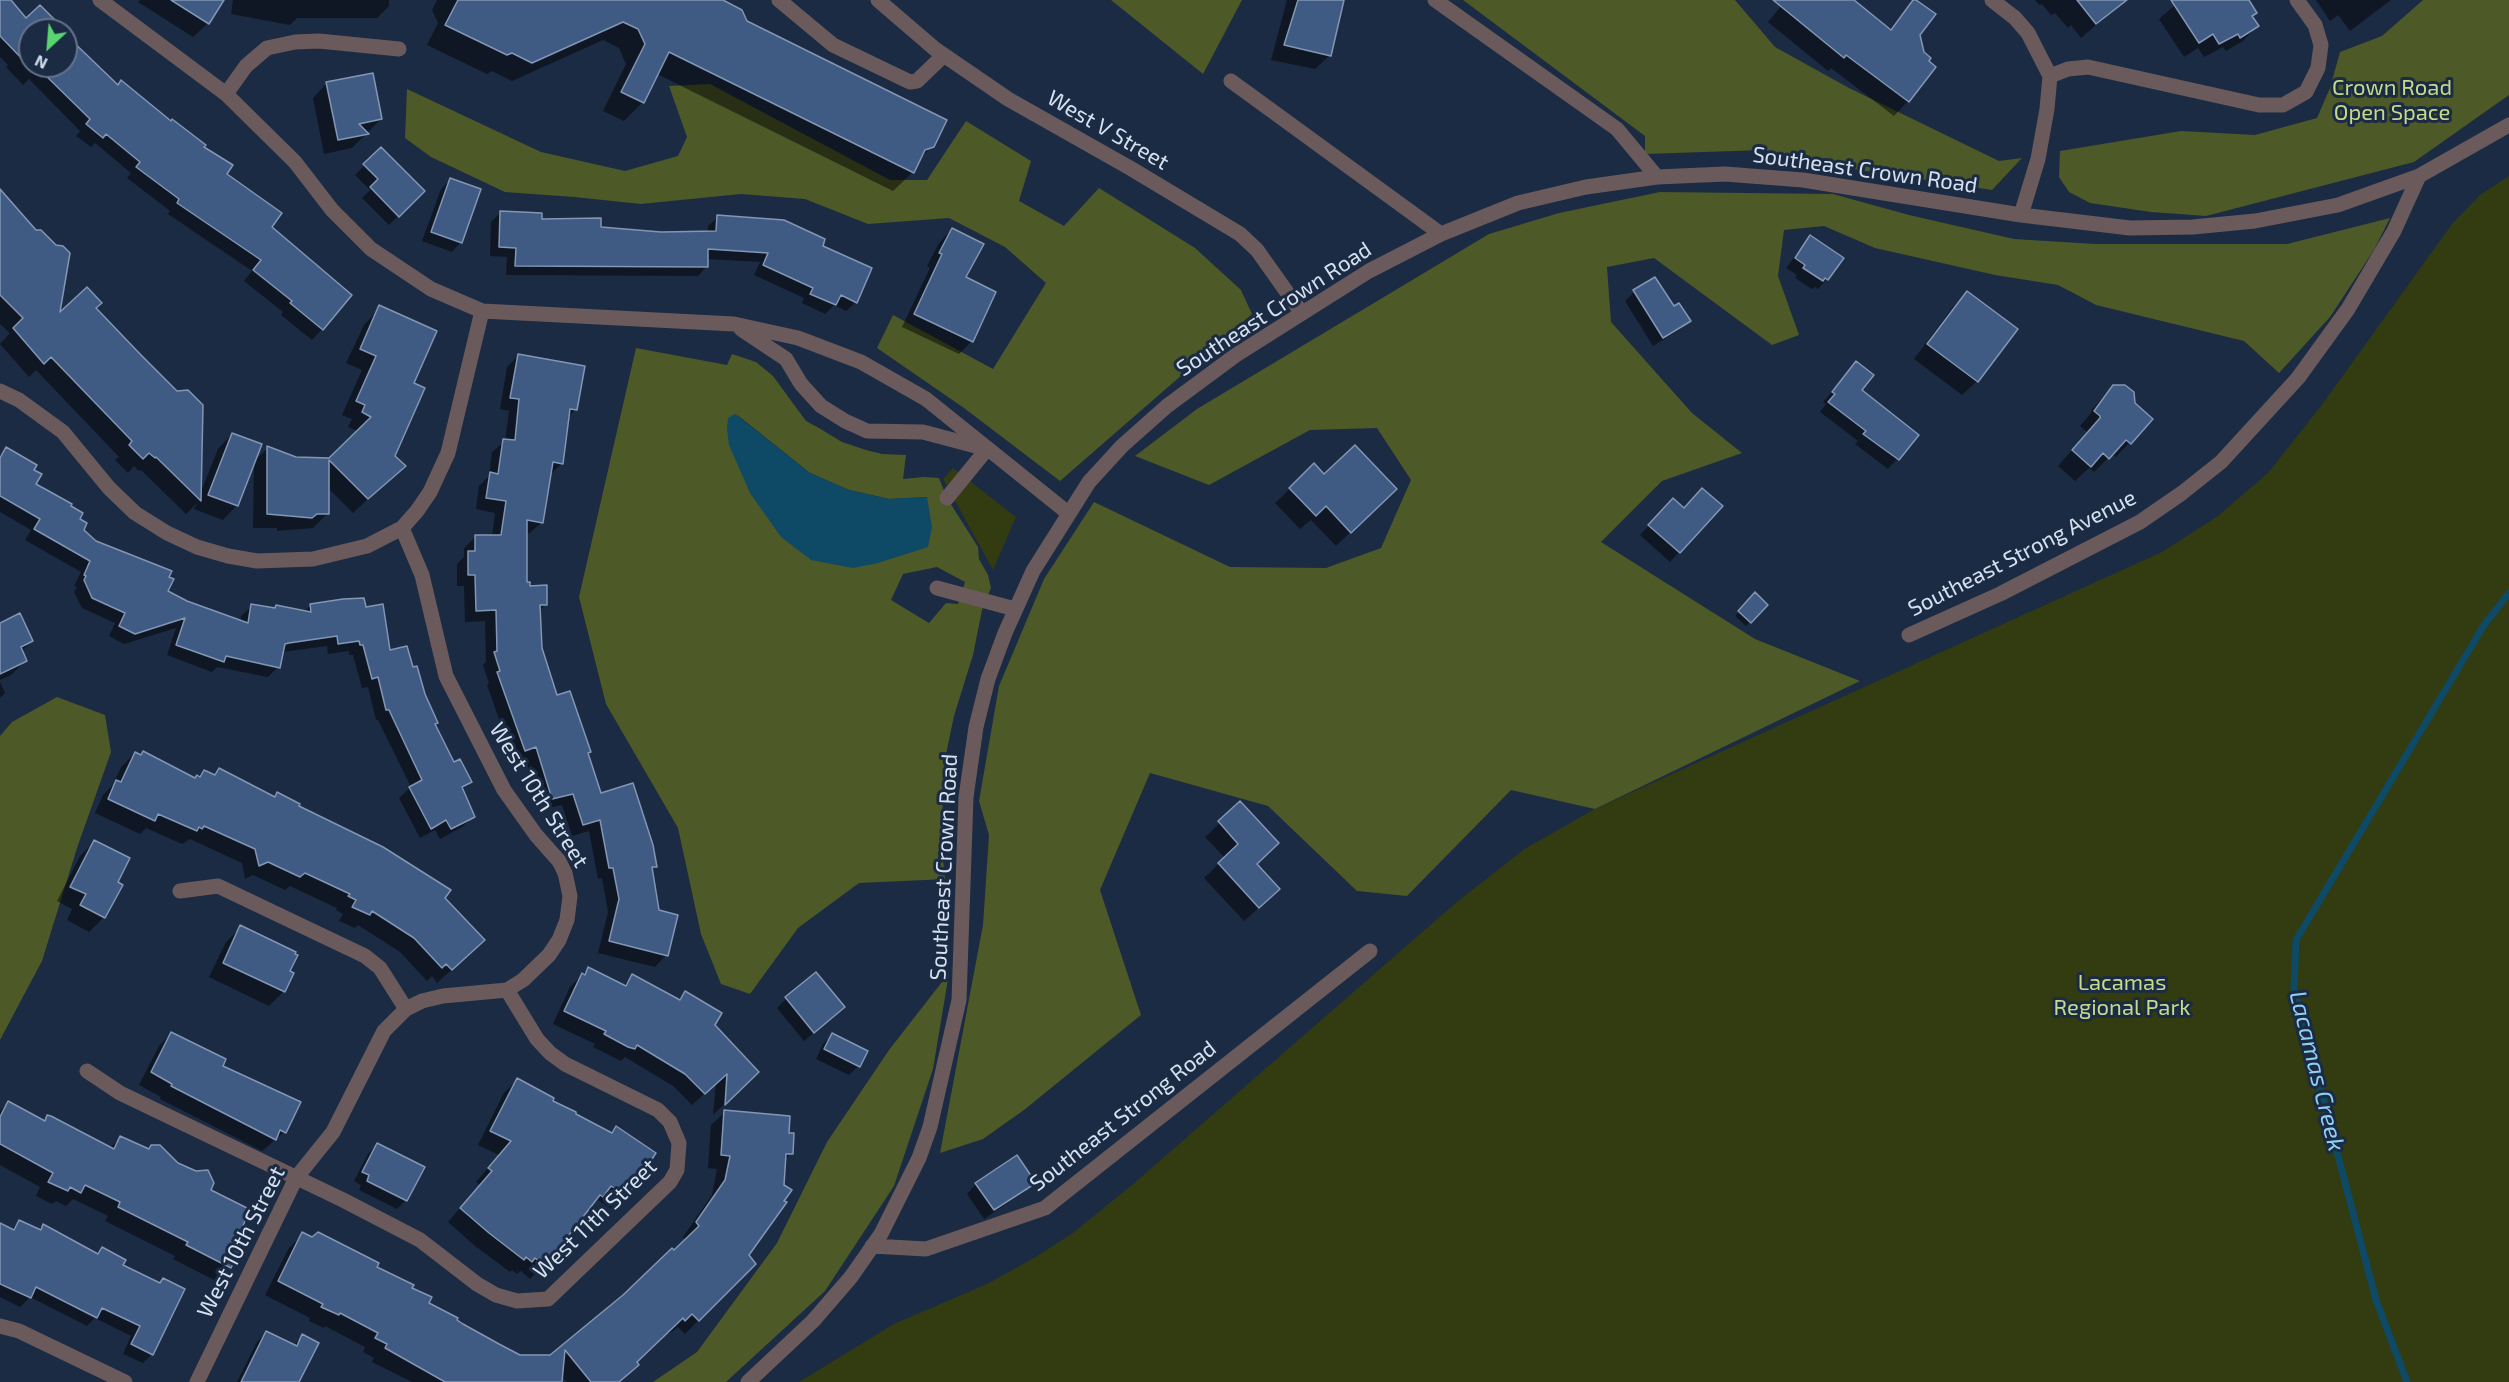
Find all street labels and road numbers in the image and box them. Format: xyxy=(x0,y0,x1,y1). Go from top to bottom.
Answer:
street label: West V Street xyxy=(1042,85,1174,175)
street label: Southeast Crown Road xyxy=(1751,141,1979,199)
street label: Southeast Crown Road xyxy=(1172,236,1376,382)
street label: Southeast Strong Avenue xyxy=(1904,484,2140,622)
street label: West 10th Street xyxy=(484,718,594,872)
street label: Southeast Crown Road xyxy=(925,753,963,981)
street label: Southeast Strong Road xyxy=(1025,1035,1221,1197)
street label: West 11th Street xyxy=(528,1153,662,1285)
street label: West 10th Street xyxy=(192,1162,290,1322)

